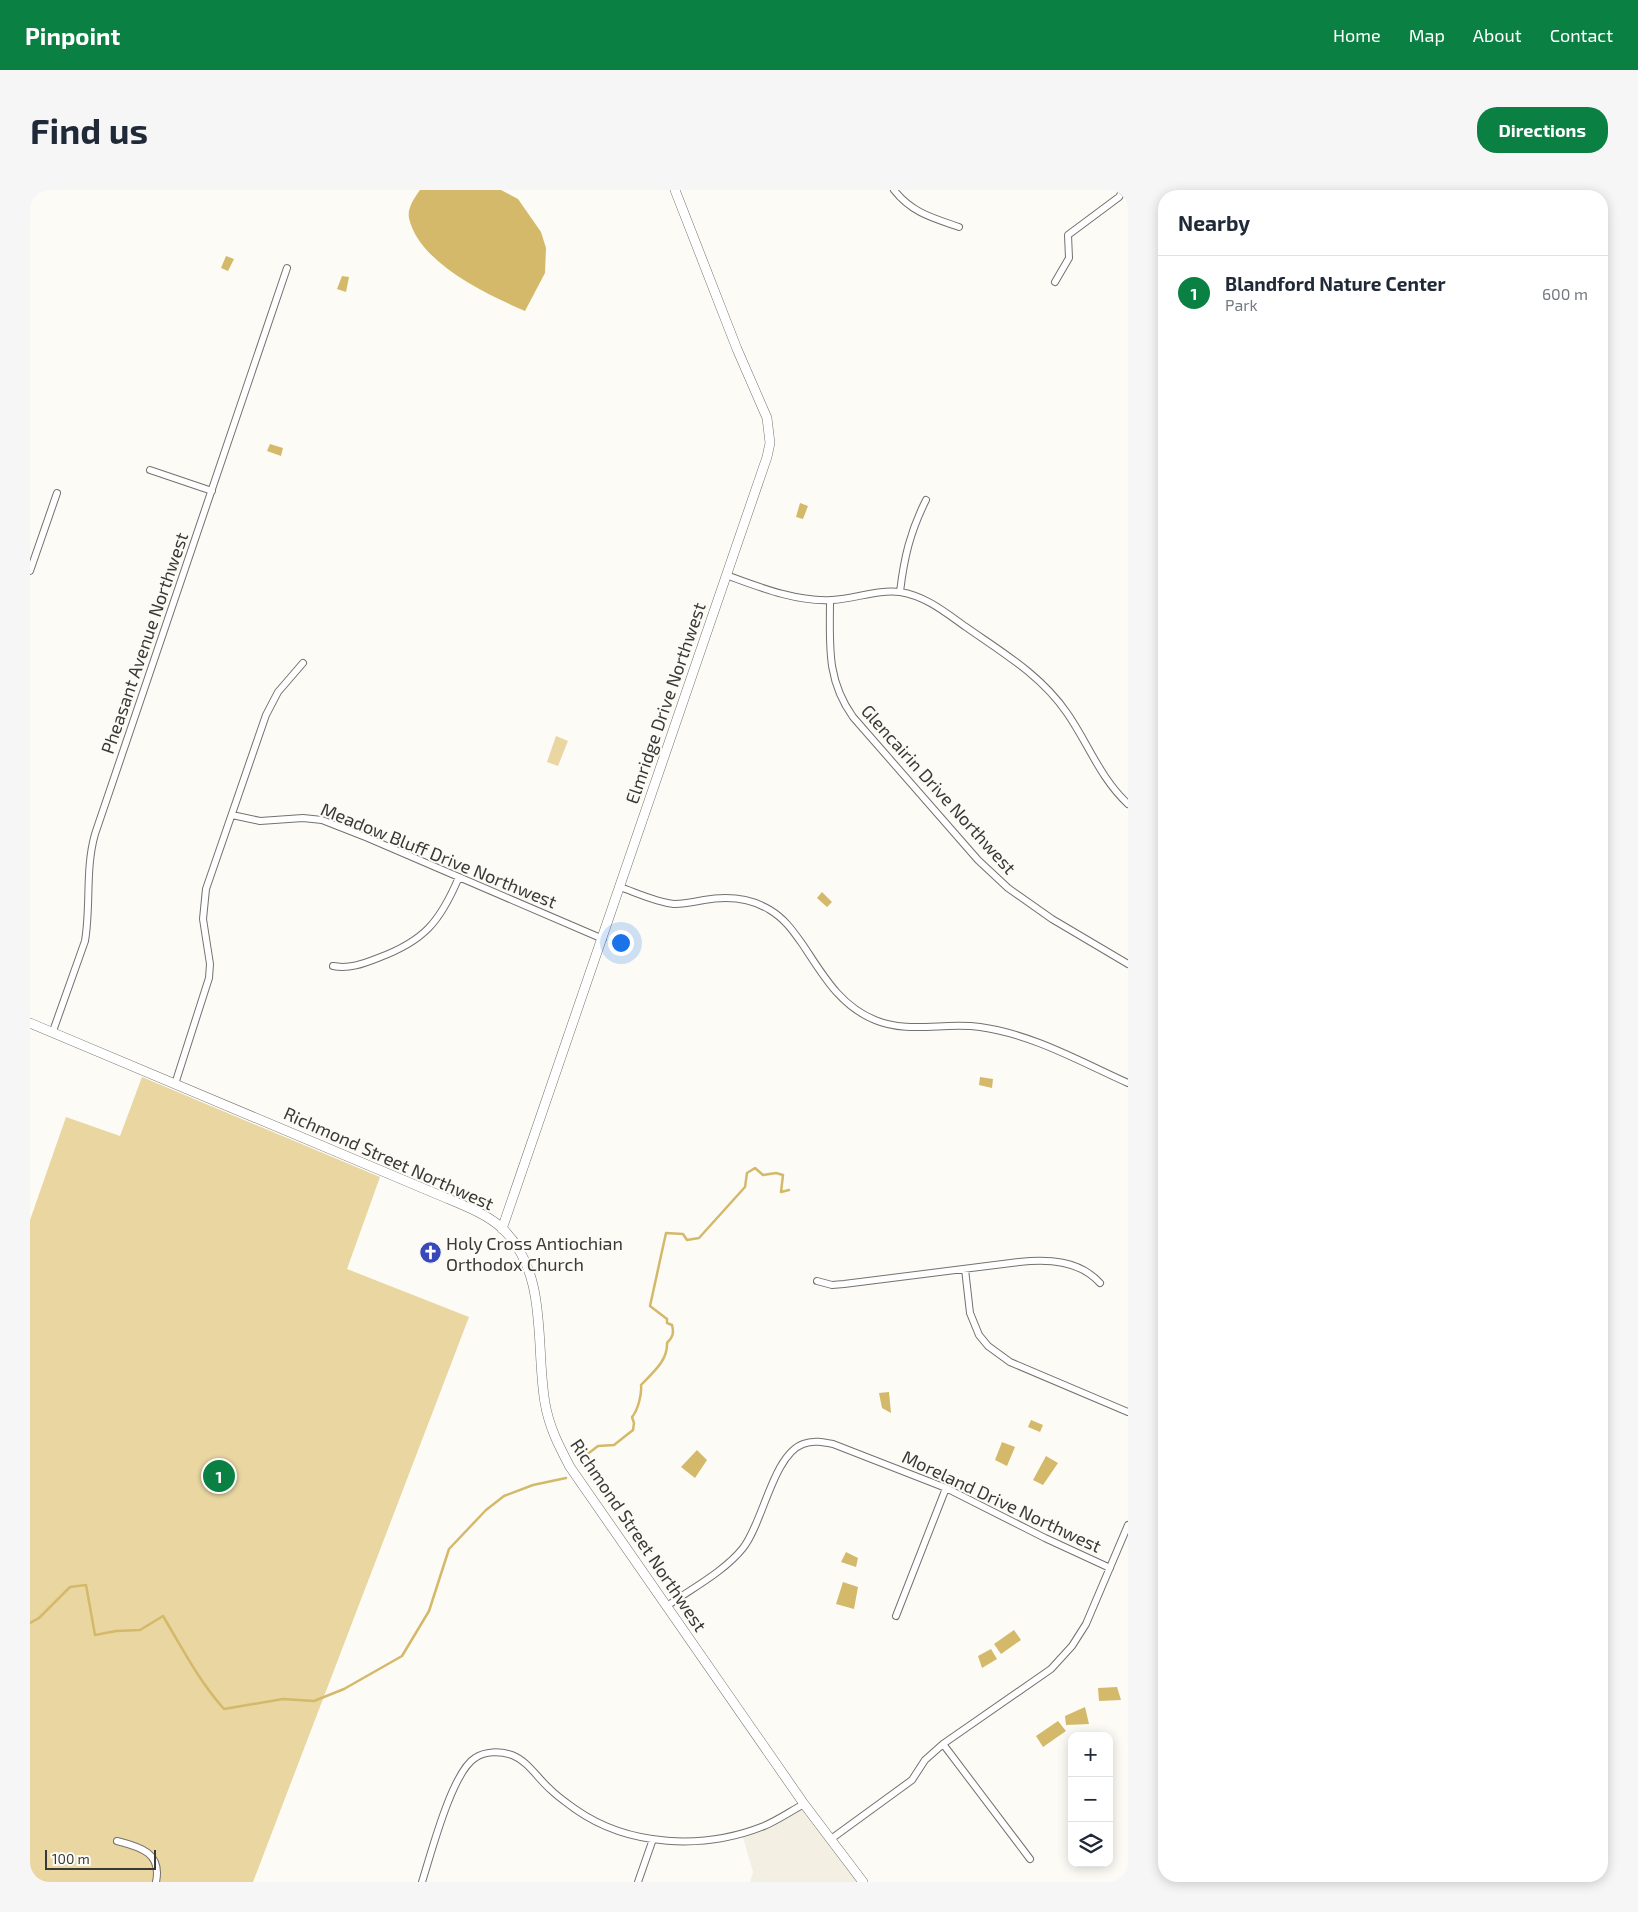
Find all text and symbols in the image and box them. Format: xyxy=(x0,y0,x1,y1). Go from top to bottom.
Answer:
text: Pinpoint xyxy=(25,21,120,50)
text: Home xyxy=(1333,24,1381,46)
text: Map xyxy=(1409,24,1445,46)
text: About xyxy=(1473,24,1522,46)
text: Contact xyxy=(1550,24,1613,46)
button: Directions xyxy=(1477,107,1608,153)
text: Find us xyxy=(30,109,148,151)
text: Nearby xyxy=(1178,210,1250,235)
text: Blandford Nature Center xyxy=(1225,272,1446,295)
text: 1 xyxy=(1191,284,1197,303)
text: 600 m xyxy=(1542,284,1588,303)
text: Park xyxy=(1225,295,1258,314)
street label: Pheasant Avenue Northwest xyxy=(96,529,192,757)
street label: Elmridge Drive Northwest xyxy=(620,599,710,807)
street label: Glencairin Drive Northwest xyxy=(857,700,1021,878)
street label: Meadow Bluff Drive Northwest xyxy=(318,798,560,913)
your location xyxy=(608,930,634,956)
street label: Richmond Street Northwest xyxy=(281,1102,498,1214)
place label: Holy Cross Antiochian Orthodox Church xyxy=(446,1232,623,1275)
church icon: Holy Cross Antiochian Orthodox Church xyxy=(418,1241,442,1265)
street label: Richmond Street Northwest xyxy=(566,1435,712,1636)
street label: Moreland Drive Northwest xyxy=(899,1445,1105,1557)
pin: 1 xyxy=(203,1457,235,1495)
map controls xyxy=(1068,1732,1113,1867)
button: + xyxy=(1068,1732,1113,1777)
button: − xyxy=(1068,1777,1113,1822)
button: layers xyxy=(1068,1822,1113,1867)
scale bar xyxy=(45,1847,156,1870)
text: 100 m xyxy=(52,1850,90,1867)

